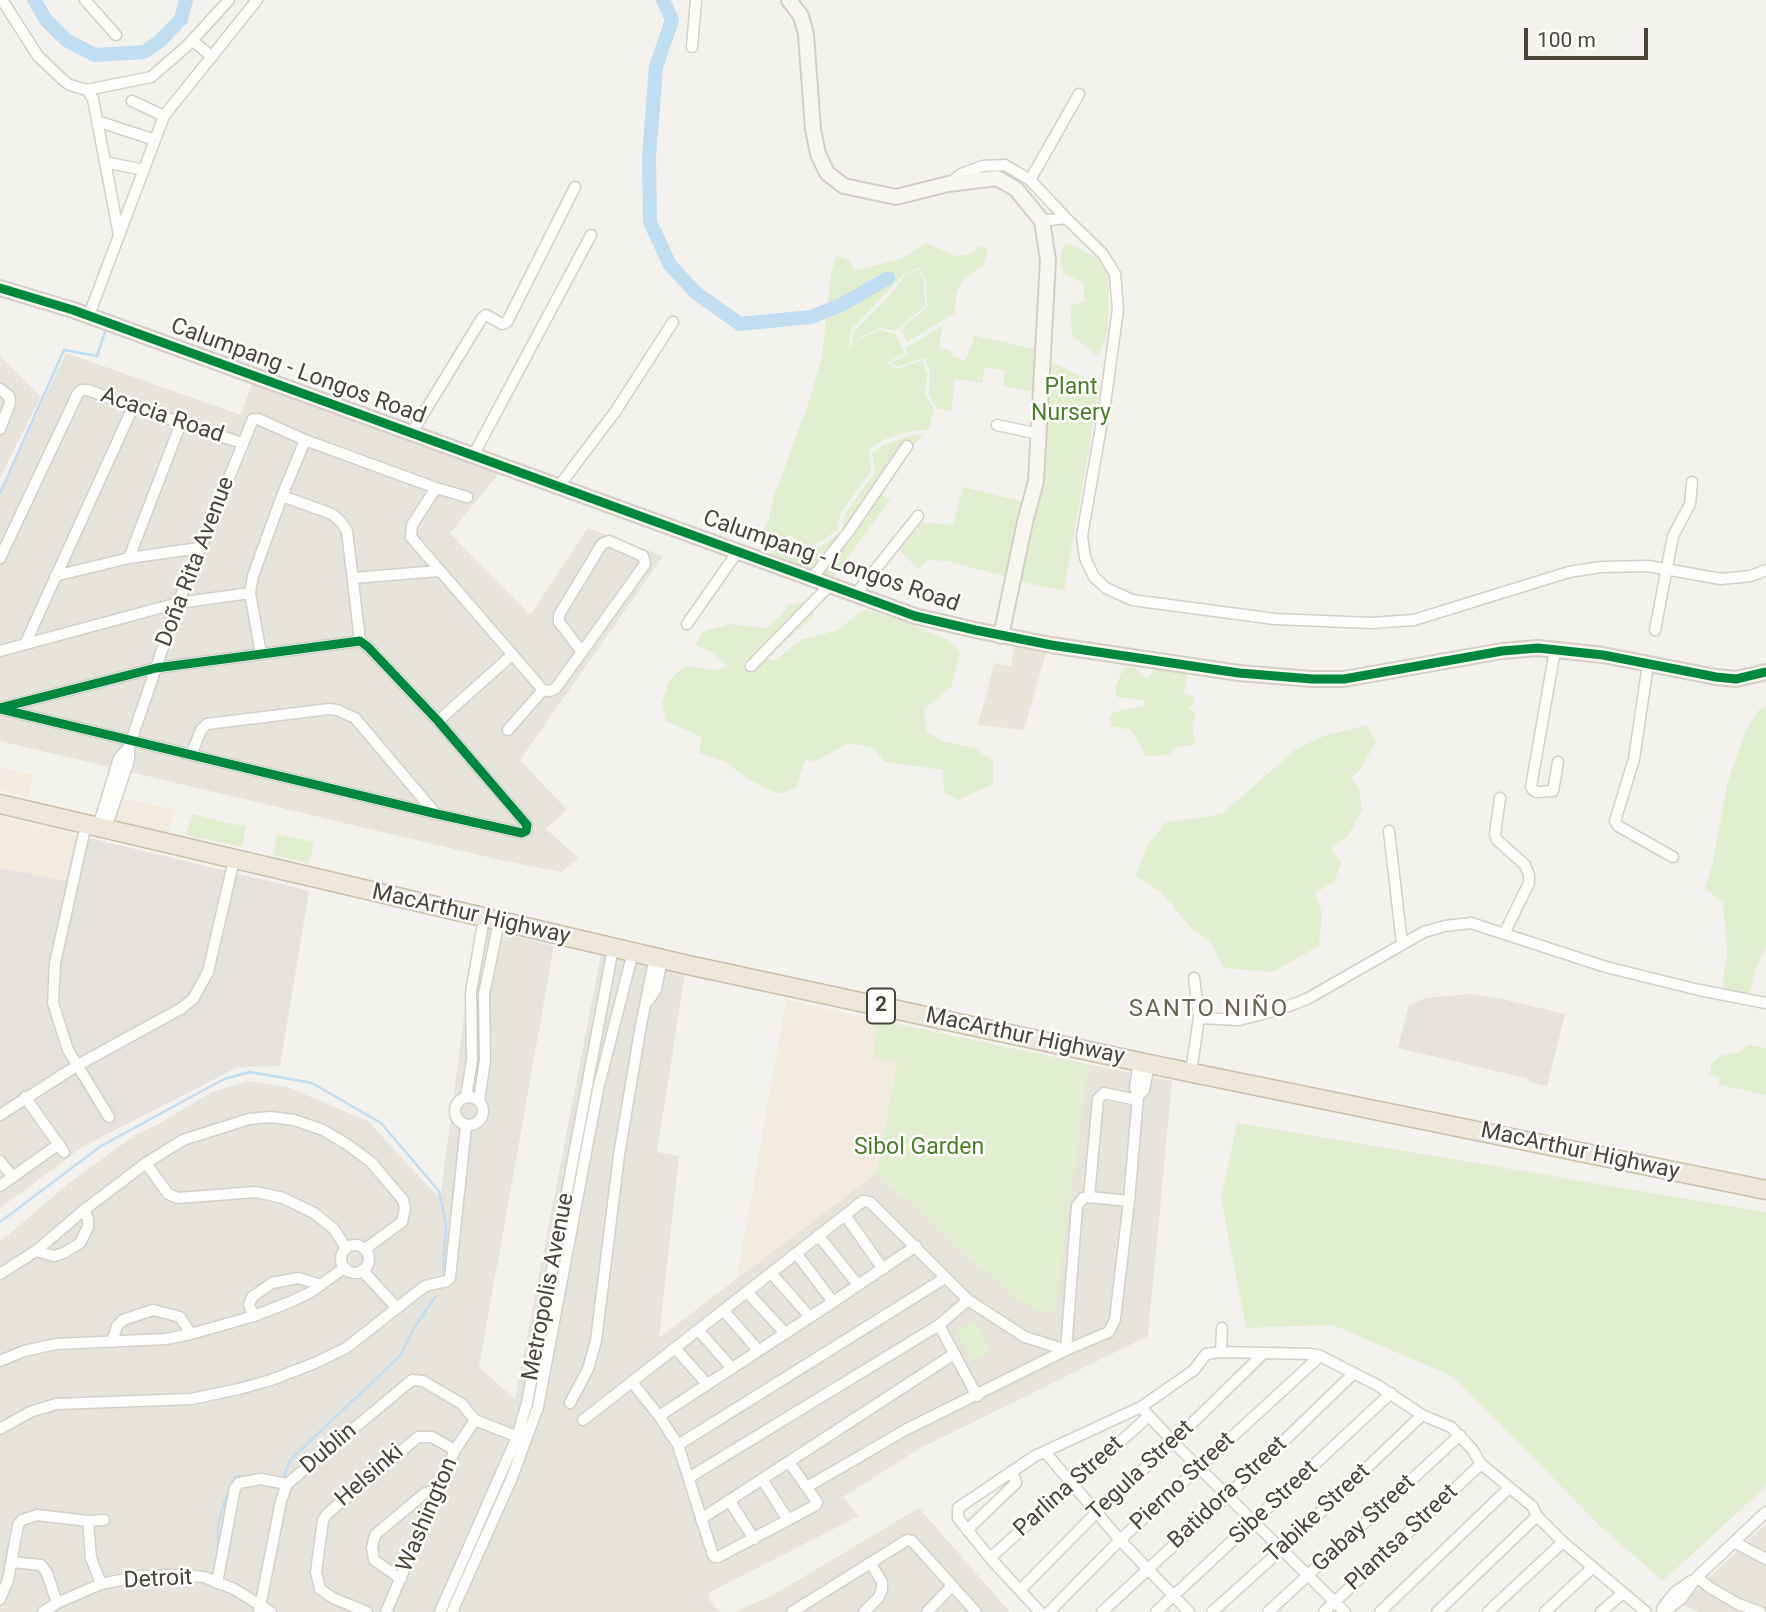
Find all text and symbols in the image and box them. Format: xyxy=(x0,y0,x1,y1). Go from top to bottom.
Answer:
scale bar xyxy=(1528,14,1652,58)
text: 100 m xyxy=(1537,28,1596,52)
street label: Calumpang - Longos Road xyxy=(167,313,429,431)
park label: Plant Nursery xyxy=(1031,374,1111,428)
street label: Acacia Road xyxy=(97,382,227,450)
street label: Doña Rita Avenue xyxy=(151,473,241,651)
street label: Calumpang - Longos Road xyxy=(699,505,963,619)
street label: MacArthur Highway xyxy=(369,879,573,951)
road number: 2 xyxy=(867,988,895,1024)
district label: SANTO NIÑO xyxy=(1130,996,1288,1024)
street label: MacArthur Highway xyxy=(923,1002,1127,1072)
street label: MacArthur Highway xyxy=(1478,1117,1682,1187)
park label: Sibol Garden xyxy=(854,1134,984,1162)
street label: Metropolis Avenue xyxy=(517,1191,581,1383)
street label: Tegula Street xyxy=(1082,1415,1200,1527)
street label: Dublin xyxy=(295,1418,363,1480)
street label: Pierno Street xyxy=(1125,1427,1241,1537)
street label: Parlina Street xyxy=(1009,1431,1129,1543)
street label: Batidora Street xyxy=(1163,1431,1293,1555)
street label: Helsinki xyxy=(330,1439,410,1513)
street label: Washington xyxy=(392,1454,464,1576)
street label: Sibe Street xyxy=(1224,1455,1324,1551)
street label: Tabike Street xyxy=(1260,1458,1376,1570)
street label: Gabay Street xyxy=(1307,1469,1421,1579)
street label: Plantsa Street xyxy=(1340,1479,1464,1597)
street label: Detroit xyxy=(123,1564,193,1596)

